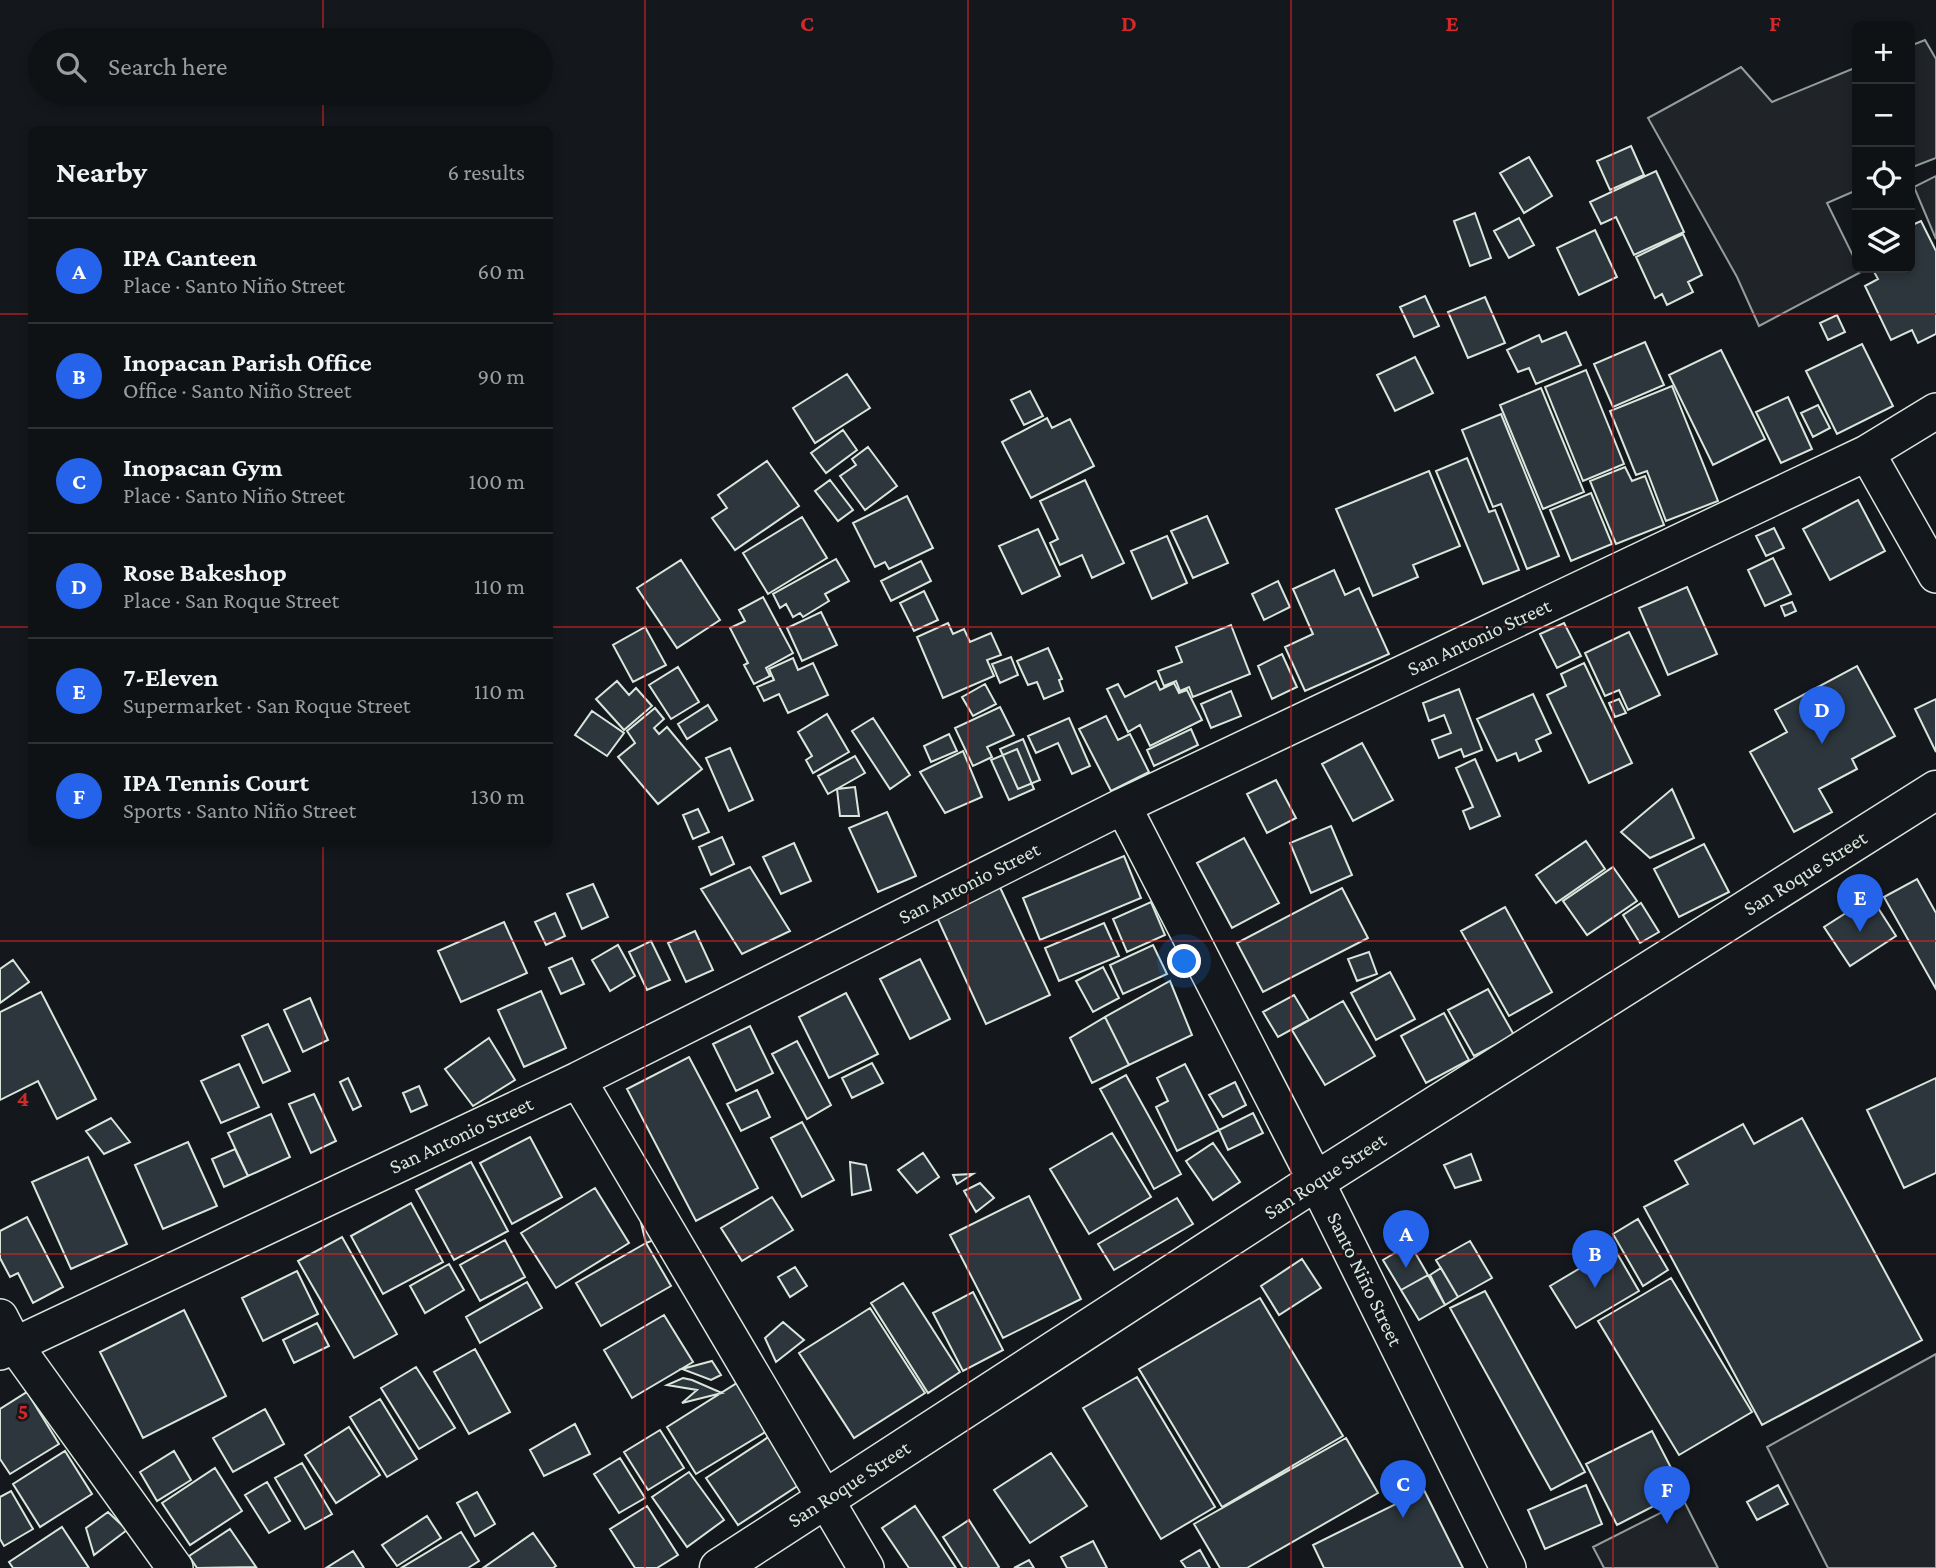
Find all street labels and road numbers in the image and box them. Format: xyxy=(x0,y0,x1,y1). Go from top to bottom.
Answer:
street label: San Antonio Street xyxy=(1403,593,1556,681)
street label: San Roque Street xyxy=(1739,825,1872,920)
street label: San Antonio Street xyxy=(894,837,1045,929)
street label: San Antonio Street xyxy=(385,1091,538,1179)
street label: San Roque Street xyxy=(1259,1127,1391,1224)
street label: Santo Niño Street xyxy=(1322,1208,1408,1351)
street label: San Roque Street xyxy=(783,1435,915,1532)

